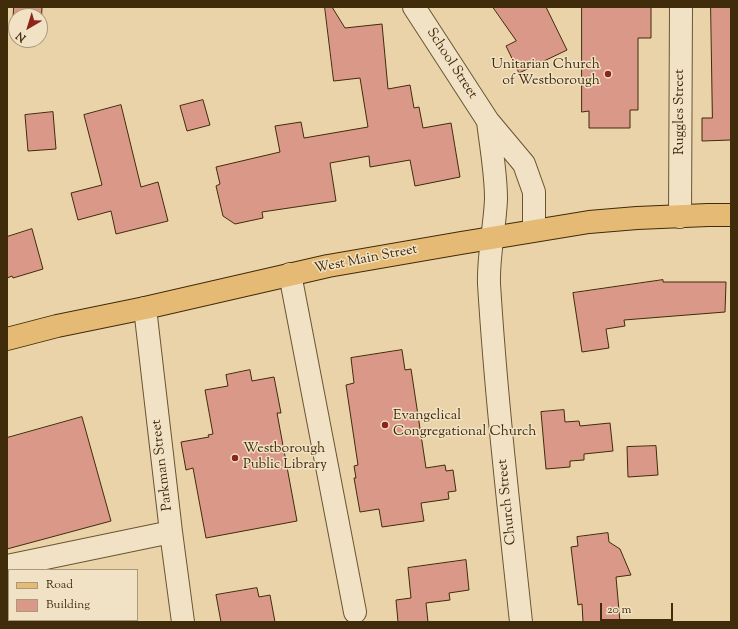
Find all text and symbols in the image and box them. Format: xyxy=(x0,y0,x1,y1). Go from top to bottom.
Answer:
north arrow xyxy=(8,8,48,48)
street label: School Street xyxy=(422,25,480,103)
text: N xyxy=(13,28,30,46)
place label: Unitarian Church of Westborough xyxy=(491,58,600,90)
marker: Unitarian Church of Westborough xyxy=(603,69,613,79)
street label: Ruggles Street xyxy=(673,69,689,155)
street label: West Main Street xyxy=(313,242,419,278)
place label: Evangelical Congregational Church xyxy=(393,409,537,442)
street label: Parkman Street xyxy=(149,418,177,512)
marker: Evangelical Congregational Church xyxy=(380,420,390,430)
place label: Westborough Public Library xyxy=(243,442,327,474)
marker: Westborough Public Library xyxy=(230,453,240,463)
street label: Church Street xyxy=(495,458,521,546)
legend xyxy=(8,569,138,621)
text: Road xyxy=(46,576,73,594)
scale bar xyxy=(602,595,675,621)
text: Building xyxy=(46,596,90,614)
text: 20 m xyxy=(607,601,631,619)

